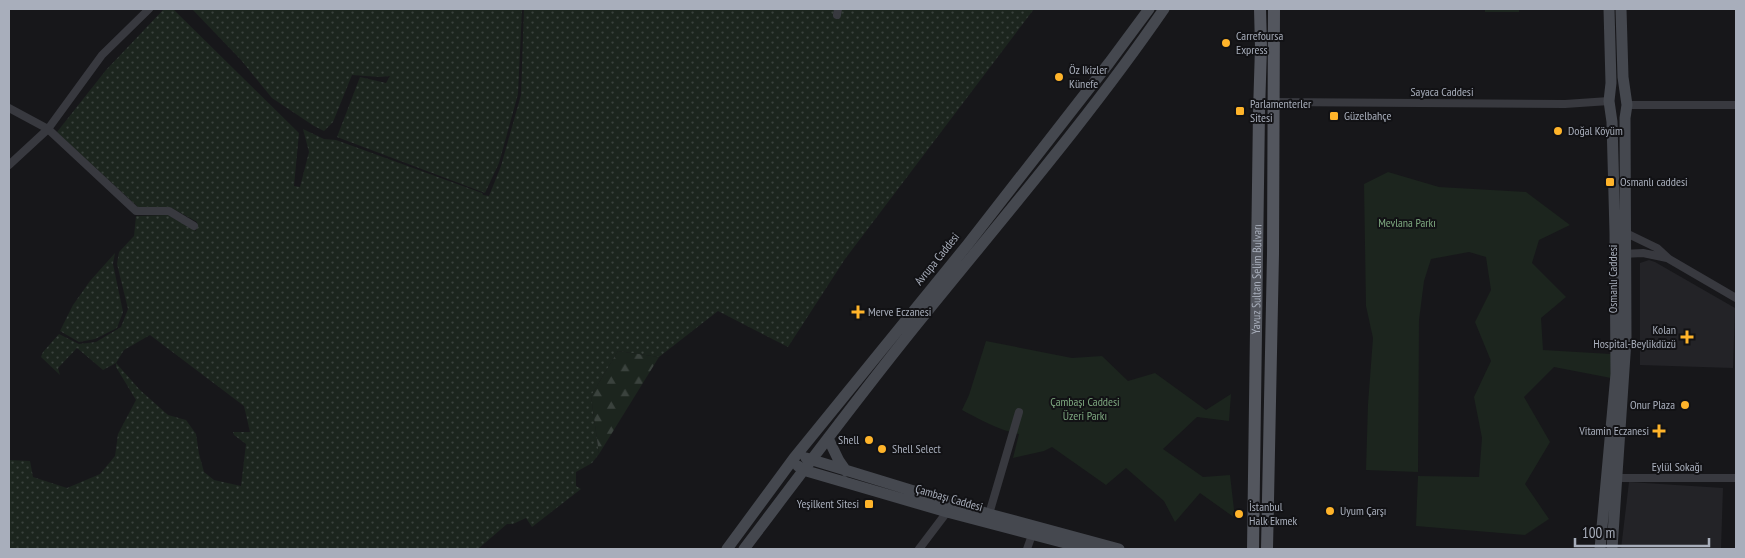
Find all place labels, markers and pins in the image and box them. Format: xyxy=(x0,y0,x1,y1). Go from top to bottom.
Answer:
place label: Carrefoursa Express xyxy=(1236,28,1283,57)
marker: Carrefoursa Express xyxy=(1220,37,1232,49)
place label: Öz Ikizler Künefe xyxy=(1069,62,1108,91)
marker: Öz Ikizler Künefe xyxy=(1053,71,1065,83)
place label: Parlamenterler Sitesi xyxy=(1250,96,1312,125)
marker: Parlamenterler Sitesi xyxy=(1234,105,1246,117)
place label: Güzelbahçe xyxy=(1344,108,1391,123)
marker: Güzelbahçe xyxy=(1328,110,1340,122)
place label: Doğal Köyüm xyxy=(1568,123,1623,138)
marker: Doğal Köyüm xyxy=(1552,125,1564,137)
place label: Osmanlı caddesi xyxy=(1620,174,1688,189)
marker: Osmanlı caddesi xyxy=(1604,176,1616,188)
place label: Merve Eczanesi xyxy=(868,304,931,319)
marker: Merve Eczanesi xyxy=(852,306,864,318)
place label: Kolan Hospital-Beylikdüzü xyxy=(1593,322,1676,351)
marker: Kolan Hospital-Beylikdüzü xyxy=(1680,330,1694,344)
place label: Onur Plaza xyxy=(1630,397,1675,412)
marker: Onur Plaza xyxy=(1679,399,1691,411)
place label: Vitamin Eczanesi xyxy=(1578,423,1649,438)
marker: Vitamin Eczanesi xyxy=(1653,425,1665,437)
place label: Shell xyxy=(838,432,859,447)
marker: Shell xyxy=(863,434,875,446)
place label: Shell Select xyxy=(892,441,942,456)
marker: Shell Select xyxy=(876,443,888,455)
place label: Yeşilkent Sitesi xyxy=(797,496,859,511)
marker: Yeşilkent Sitesi xyxy=(863,498,875,510)
place label: İstanbul Halk Ekmek xyxy=(1249,499,1298,528)
place label: Uyum Çarşı xyxy=(1340,503,1386,518)
marker: Uyum Çarşı xyxy=(1324,505,1336,517)
marker: İstanbul Halk Ekmek xyxy=(1233,508,1245,520)

